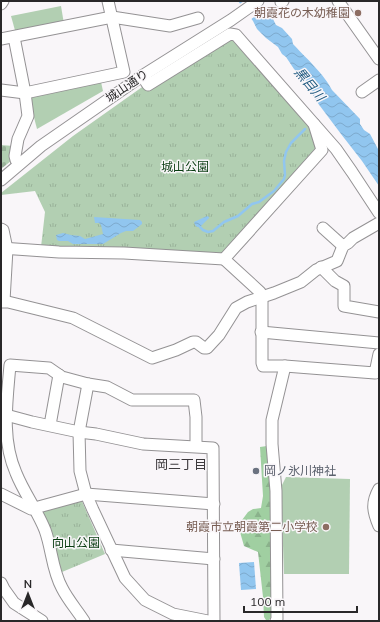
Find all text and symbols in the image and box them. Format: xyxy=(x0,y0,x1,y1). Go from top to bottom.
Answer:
place label: 朝霞花の木幼稚園 xyxy=(254,5,350,20)
marker: 朝霞花の木幼稚園 xyxy=(353,8,363,18)
water label: 黒目川 xyxy=(291,64,330,106)
street label: 城山通り xyxy=(103,66,151,105)
park label: 城山公園 xyxy=(161,159,209,174)
district label: 岡三丁目 xyxy=(155,456,207,472)
place label: 岡ノ氷川神社 xyxy=(264,463,336,478)
marker: 岡ノ氷川神社 xyxy=(251,466,261,476)
place label: 朝霞市立朝霞第二小学校 xyxy=(186,519,318,534)
marker: 朝霞市立朝霞第二小学校 xyxy=(321,522,331,532)
park label: 向山公園 xyxy=(52,535,100,550)
north arrow xyxy=(8,574,48,614)
text: N xyxy=(24,577,32,591)
scale bar xyxy=(244,588,357,614)
text: 100 m xyxy=(250,594,285,609)

